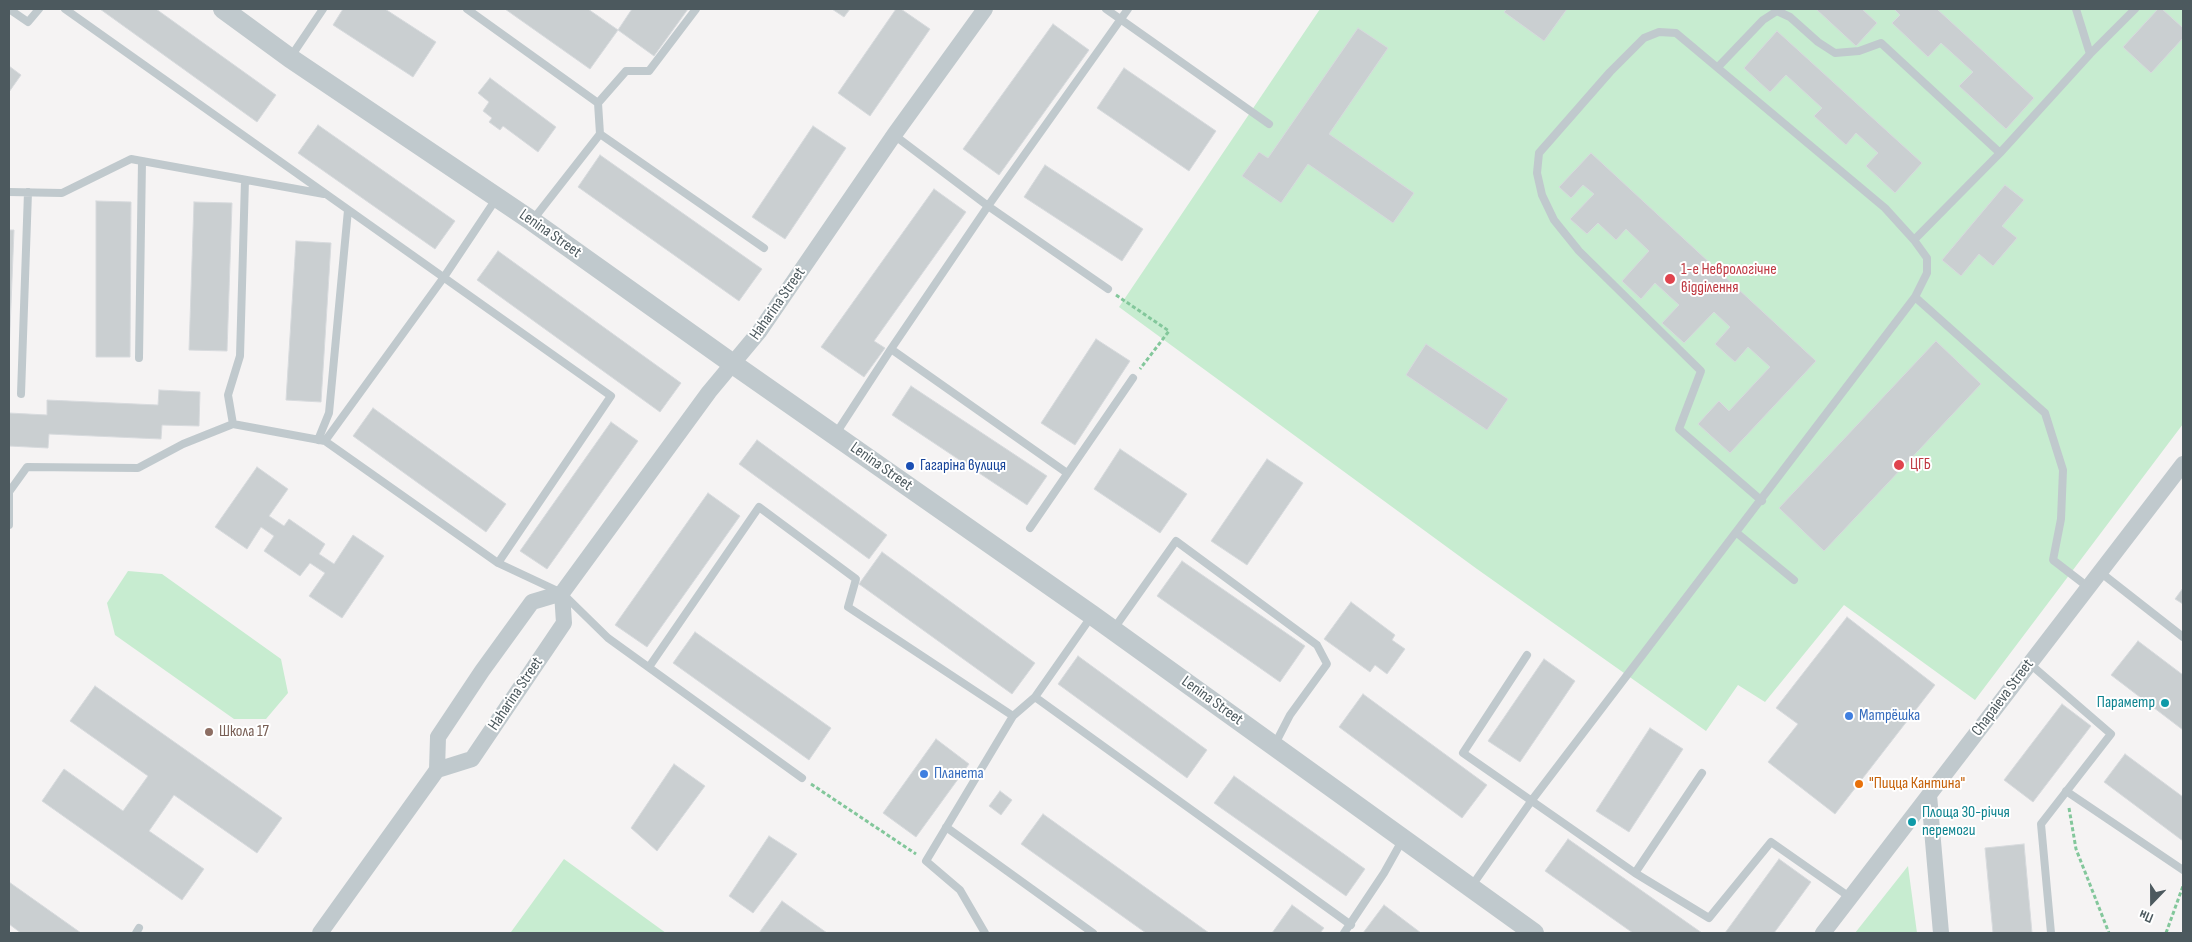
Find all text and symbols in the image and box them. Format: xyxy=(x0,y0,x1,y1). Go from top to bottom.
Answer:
street label: Lenina Street xyxy=(515,206,585,262)
place label: 1-е Неврологічне відділення xyxy=(1681,260,1777,298)
street label: Haharina Street xyxy=(746,264,810,344)
marker: 1-е Неврологічне відділення xyxy=(1663,272,1677,286)
street label: Lenina Street xyxy=(846,439,916,495)
place label: ЦГБ xyxy=(1910,455,1931,475)
place label: Гагаріна вулиця xyxy=(920,456,1006,476)
marker: ЦГБ xyxy=(1892,458,1906,472)
marker: Гагаріна вулиця xyxy=(904,460,916,472)
street label: Haharina Street xyxy=(485,654,547,734)
street label: Chapaieva Street xyxy=(1968,656,2038,740)
street label: Lenina Street xyxy=(1178,672,1246,730)
place label: Параметр xyxy=(2097,693,2155,713)
marker: Параметр xyxy=(2159,697,2171,709)
place label: Матрёшка xyxy=(1859,706,1920,726)
marker: Матрёшка xyxy=(1843,710,1855,722)
place label: Школа 17 xyxy=(219,722,269,742)
marker: Школа 17 xyxy=(203,726,215,738)
place label: Планета xyxy=(934,764,984,784)
marker: Планета xyxy=(918,768,930,780)
place label: "Пицца Кантина" xyxy=(1869,774,1965,794)
marker: "Пицца Кантина" xyxy=(1853,778,1865,790)
place label: Площа 30-річчя перемоги xyxy=(1922,803,2010,841)
marker: Площа 30-річчя перемоги xyxy=(1906,816,1918,828)
north arrow xyxy=(2127,877,2177,927)
text: Пн xyxy=(2137,906,2156,927)

